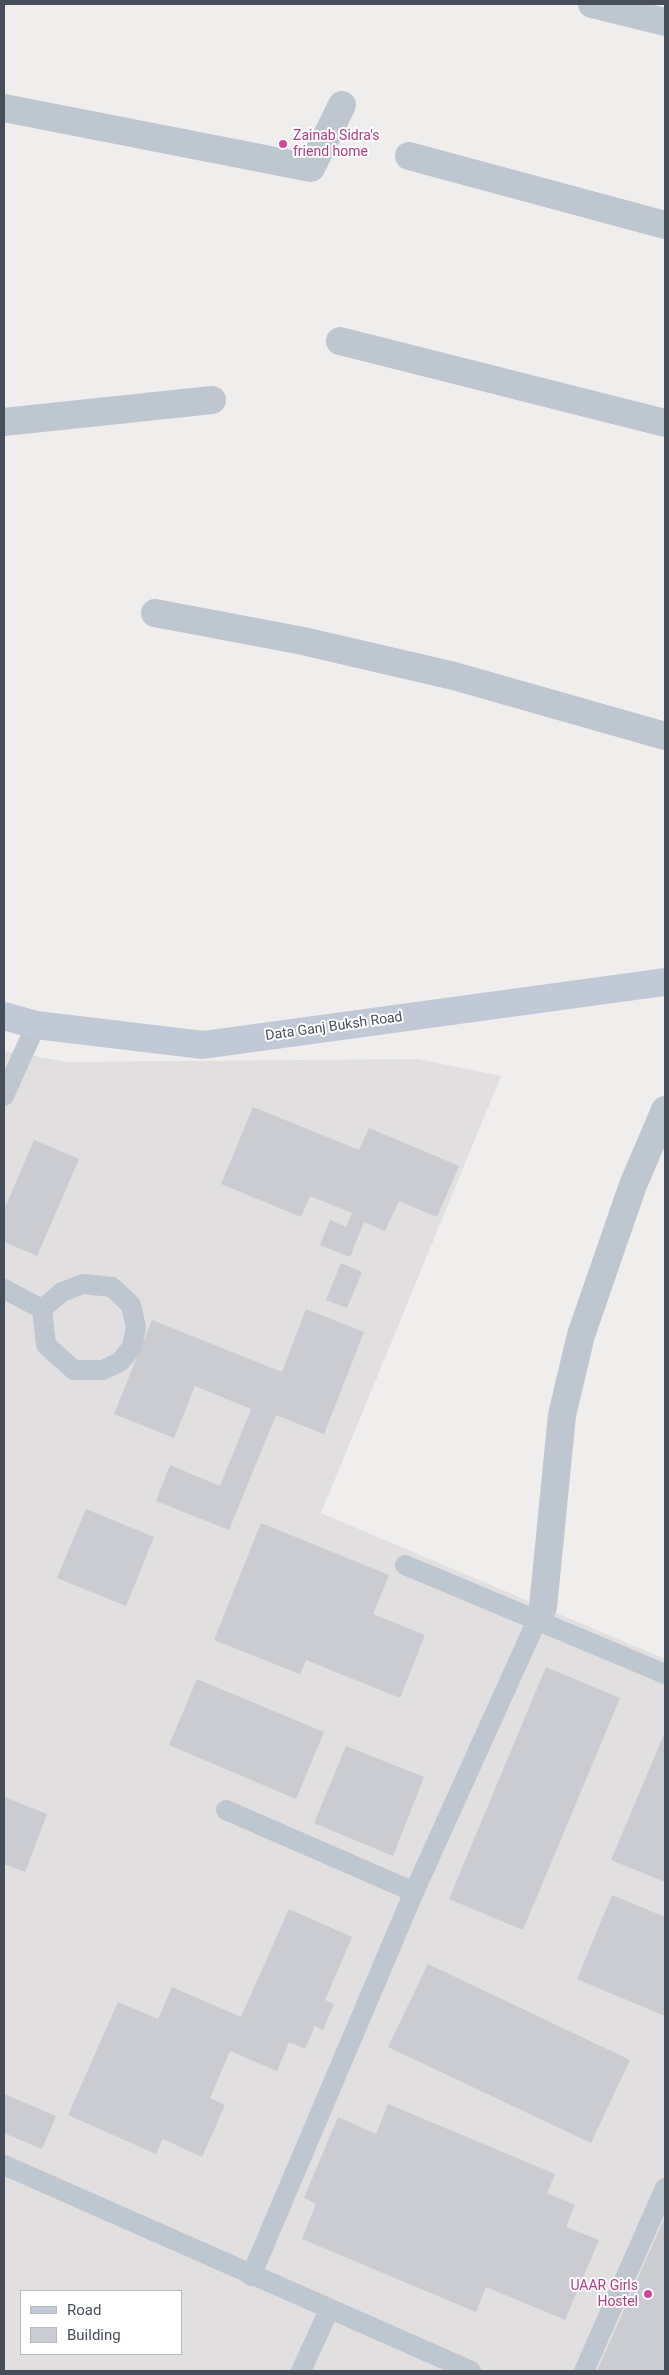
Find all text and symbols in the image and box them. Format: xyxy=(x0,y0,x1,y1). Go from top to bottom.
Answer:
place label: Zainab Sidra's friend home xyxy=(293,128,379,160)
marker: Zainab Sidra's friend home xyxy=(277,138,289,150)
street label: Data Ganj Buksh Road xyxy=(264,1009,404,1045)
place label: UAAR Girls Hostel xyxy=(570,2278,638,2310)
marker: UAAR Girls Hostel xyxy=(642,2288,654,2300)
legend xyxy=(20,2290,182,2355)
text: Road xyxy=(67,2301,101,2319)
text: Building xyxy=(67,2326,121,2344)

